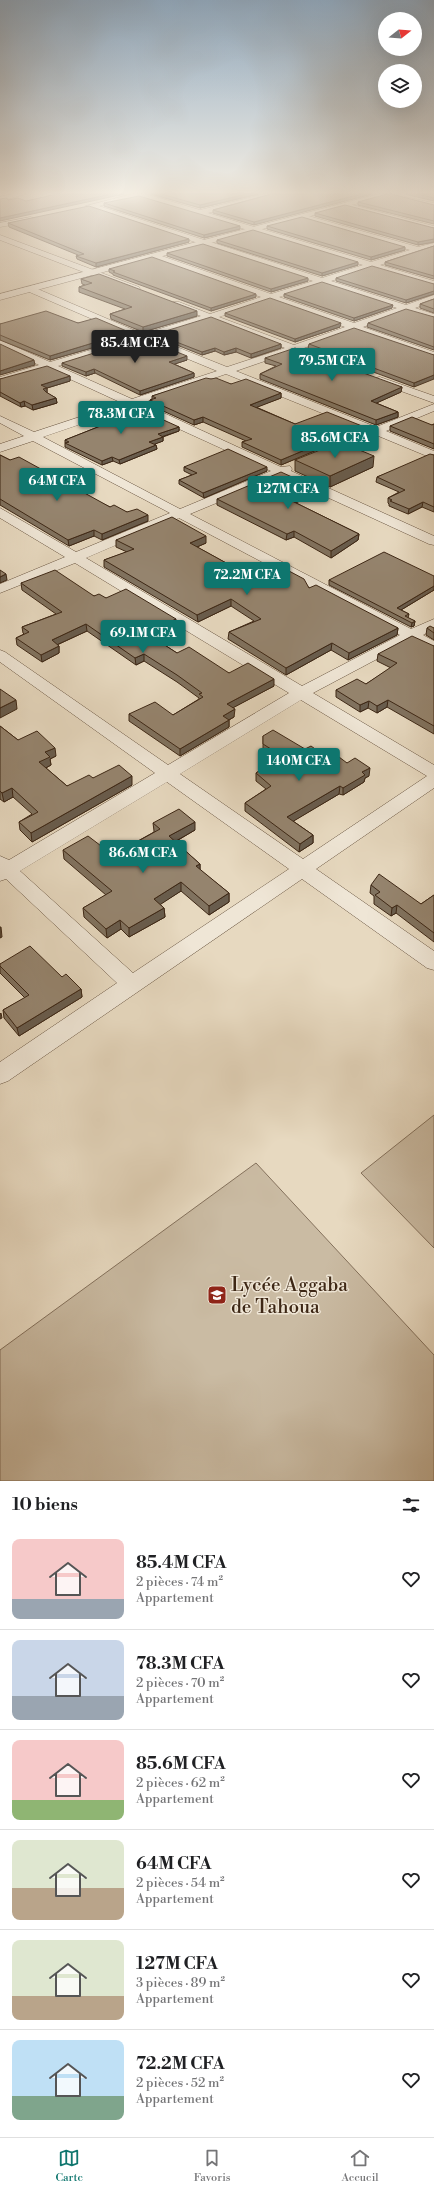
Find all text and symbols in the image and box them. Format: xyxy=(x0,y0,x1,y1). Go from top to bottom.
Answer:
north arrow xyxy=(378,12,422,56)
map controls xyxy=(378,12,422,108)
button: layers xyxy=(378,64,422,108)
pin: 85.4M CFA xyxy=(89,330,181,364)
text: 85.4M CFA xyxy=(100,335,170,351)
pin: 79.5M CFA xyxy=(286,348,378,382)
text: 79.5M CFA xyxy=(298,353,366,369)
pin: 78.3M CFA xyxy=(75,401,167,435)
text: 78.3M CFA xyxy=(87,406,155,422)
pin: 85.6M CFA xyxy=(289,425,381,459)
text: 85.6M CFA xyxy=(301,430,369,446)
pin: 64M CFA xyxy=(20,468,94,502)
text: 64M CFA xyxy=(28,473,86,489)
pin: 127M CFA xyxy=(247,476,329,510)
text: 127M CFA xyxy=(257,481,319,497)
pin: 72.2M CFA xyxy=(201,562,293,596)
text: 72.2M CFA xyxy=(213,567,281,583)
pin: 69.1M CFA xyxy=(97,620,189,654)
text: 69.1M CFA xyxy=(110,625,176,641)
pin: 140M CFA xyxy=(258,748,340,782)
text: 140M CFA xyxy=(267,753,331,769)
pin: 86.6M CFA xyxy=(97,840,189,874)
text: 86.6M CFA xyxy=(109,845,177,861)
place label: Lycée Aggaba de Tahoua xyxy=(231,1273,348,1319)
school or university icon: Lycée Aggaba de Tahoua xyxy=(206,1284,228,1306)
text: 10 biens xyxy=(12,1494,78,1516)
icon: filters xyxy=(400,1494,422,1516)
text: 85.4M CFA xyxy=(136,1552,226,1574)
icon: home xyxy=(44,1555,92,1603)
icon: heart xyxy=(400,1568,422,1590)
text: 2 pièces · 74 m² xyxy=(136,1574,223,1590)
text: Appartement xyxy=(136,1590,214,1606)
text: 78.3M CFA xyxy=(136,1653,224,1675)
icon: home xyxy=(44,1656,92,1704)
icon: heart xyxy=(400,1669,422,1691)
text: 2 pièces · 70 m² xyxy=(136,1675,224,1691)
text: Appartement xyxy=(136,1691,214,1707)
text: 85.6M CFA xyxy=(136,1753,226,1775)
icon: home xyxy=(44,1756,92,1804)
icon: heart xyxy=(400,1769,422,1791)
text: 2 pièces · 62 m² xyxy=(136,1775,225,1791)
text: Appartement xyxy=(136,1791,214,1807)
text: 64M CFA xyxy=(136,1853,211,1875)
icon: home xyxy=(44,1856,92,1904)
icon: heart xyxy=(400,1869,422,1891)
text: 2 pièces · 54 m² xyxy=(136,1875,225,1891)
text: Appartement xyxy=(136,1891,214,1907)
text: 127M CFA xyxy=(136,1953,218,1975)
icon: home xyxy=(44,1956,92,2004)
icon: heart xyxy=(400,1969,422,1991)
text: 3 pièces · 89 m² xyxy=(136,1975,225,1991)
text: Appartement xyxy=(136,1991,214,2007)
text: 72.2M CFA xyxy=(136,2053,225,2075)
icon: home xyxy=(44,2056,92,2104)
icon: heart xyxy=(400,2069,422,2091)
text: 2 pièces · 52 m² xyxy=(136,2075,224,2091)
text: Appartement xyxy=(136,2091,214,2107)
tab: Carte xyxy=(55,2147,83,2185)
tab: Favoris xyxy=(194,2147,231,2185)
tab: Accueil xyxy=(341,2147,379,2185)

